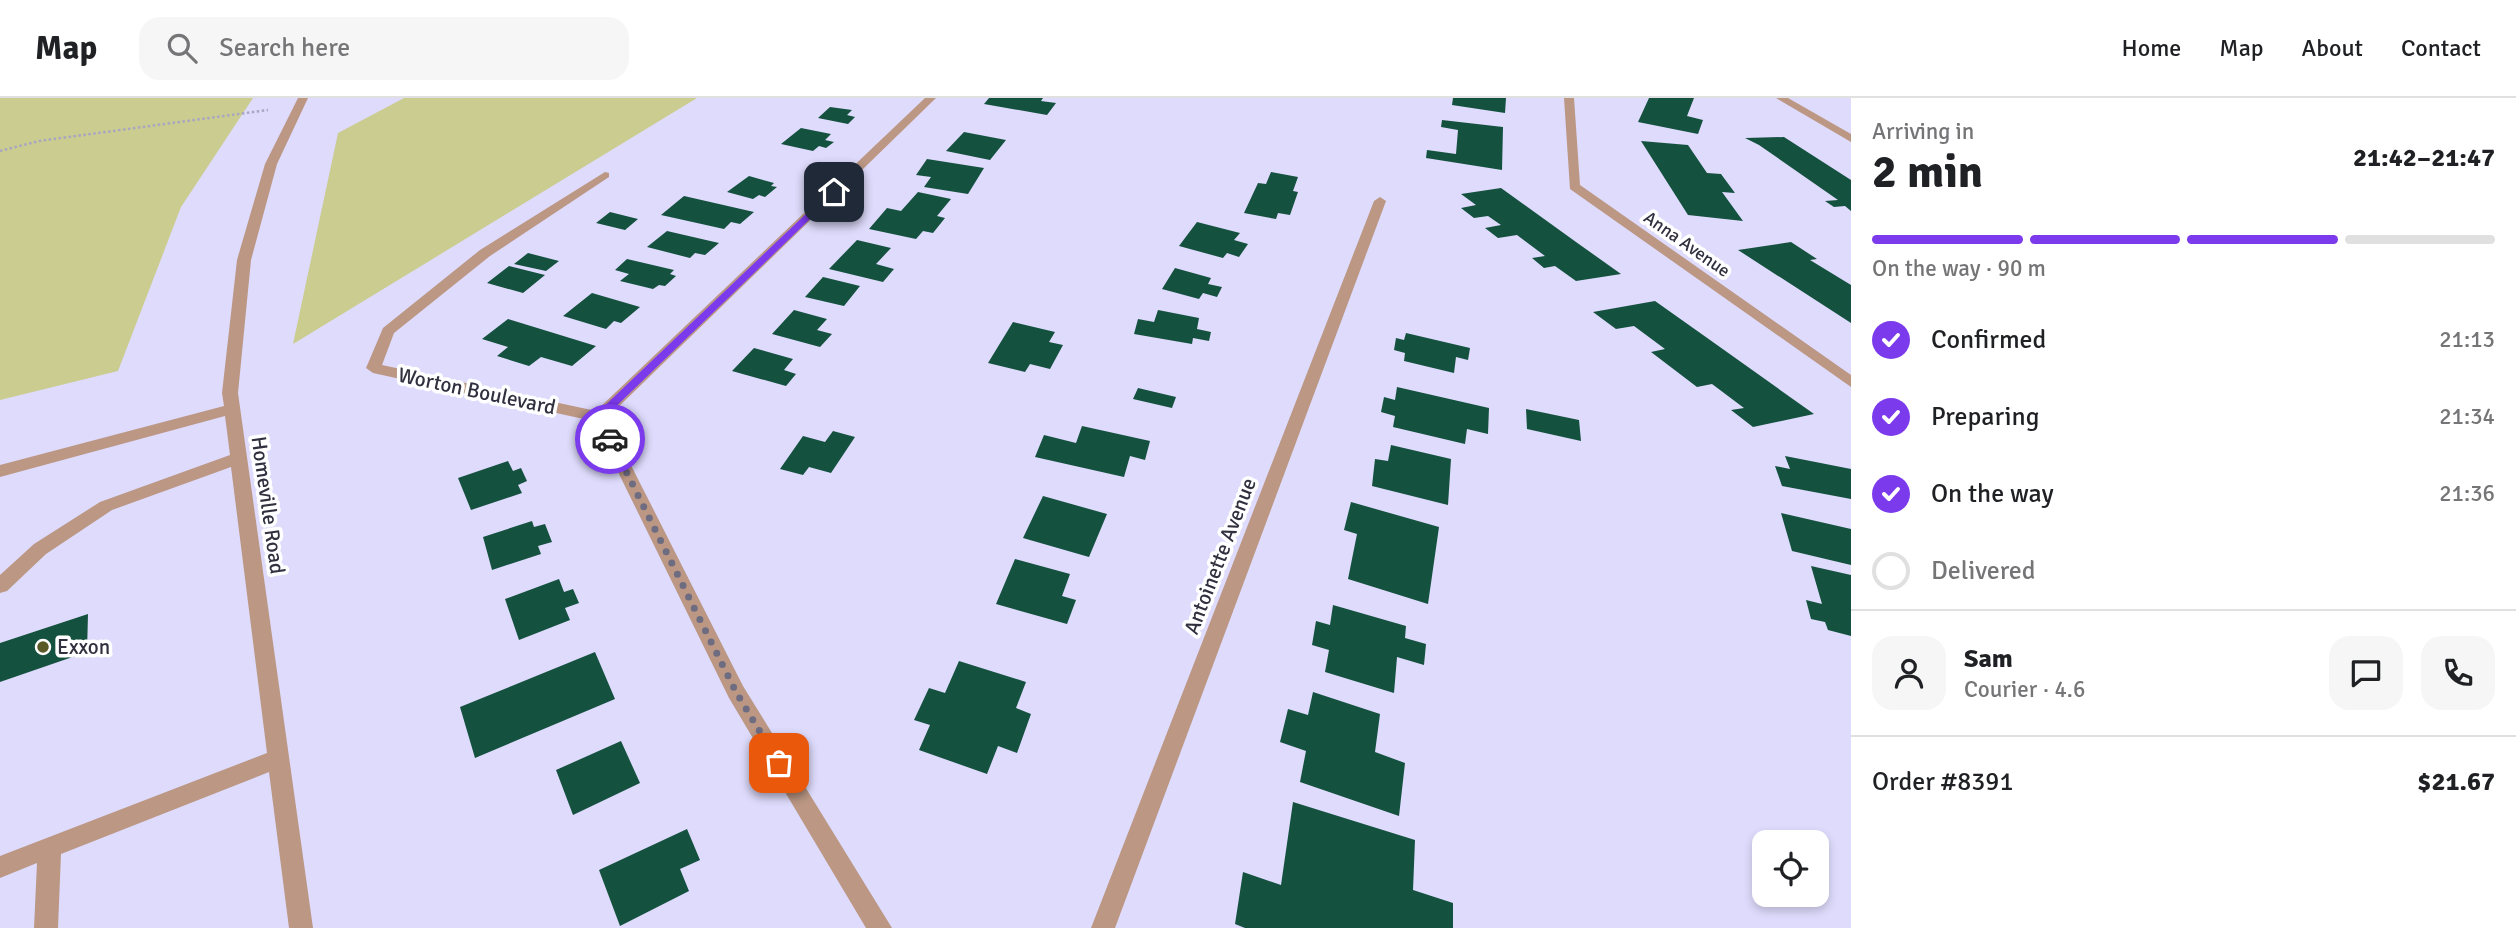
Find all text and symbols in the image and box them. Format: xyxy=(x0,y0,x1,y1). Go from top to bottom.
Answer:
search box xyxy=(139,17,629,80)
text: Map xyxy=(35,28,97,69)
icon: search xyxy=(163,29,201,67)
text: Search here xyxy=(219,32,350,64)
text: Home xyxy=(2121,33,2181,63)
text: Map xyxy=(2219,33,2264,63)
text: About xyxy=(2302,33,2363,63)
text: Contact xyxy=(2401,33,2481,63)
text: Arriving in xyxy=(1872,117,1974,146)
text: 21:42–21:47 xyxy=(2353,142,2495,174)
text: 2 min xyxy=(1872,144,1983,200)
pin xyxy=(804,162,864,222)
icon: home xyxy=(815,173,853,211)
street label: Anna Avenue xyxy=(1640,206,1734,282)
text: On the way · 90 m xyxy=(1872,254,2046,283)
icon: check xyxy=(1872,321,1910,359)
text: Confirmed xyxy=(1931,324,2046,356)
text: 21:13 xyxy=(2439,325,2495,354)
street label: Worton Boulevard xyxy=(396,362,558,420)
icon: check xyxy=(1872,398,1910,436)
text: Preparing xyxy=(1931,401,2039,433)
text: 21:34 xyxy=(2439,402,2495,431)
courier xyxy=(575,404,645,474)
icon: car xyxy=(591,420,629,458)
street label: Homeville Road xyxy=(245,434,291,576)
street label: Antoinette Avenue xyxy=(1178,474,1262,638)
icon: check xyxy=(1872,475,1910,513)
text: On the way xyxy=(1931,478,2054,510)
text: 21:36 xyxy=(2439,479,2495,508)
text: Delivered xyxy=(1931,555,2036,587)
place label: Exxon xyxy=(57,634,110,660)
button: person xyxy=(1872,636,1946,710)
button: chat xyxy=(2329,636,2403,710)
button: phone xyxy=(2421,636,2495,710)
marker: Exxon xyxy=(35,639,51,655)
text: Sam xyxy=(1964,643,2013,675)
text: Courier · 4.6 xyxy=(1964,675,2085,704)
pin xyxy=(749,733,809,793)
icon: bag xyxy=(760,744,798,782)
text: Order #8391 xyxy=(1872,766,2013,798)
text: $21.67 xyxy=(2417,766,2495,798)
map controls xyxy=(1752,830,1829,907)
button: locate xyxy=(1752,830,1829,907)

